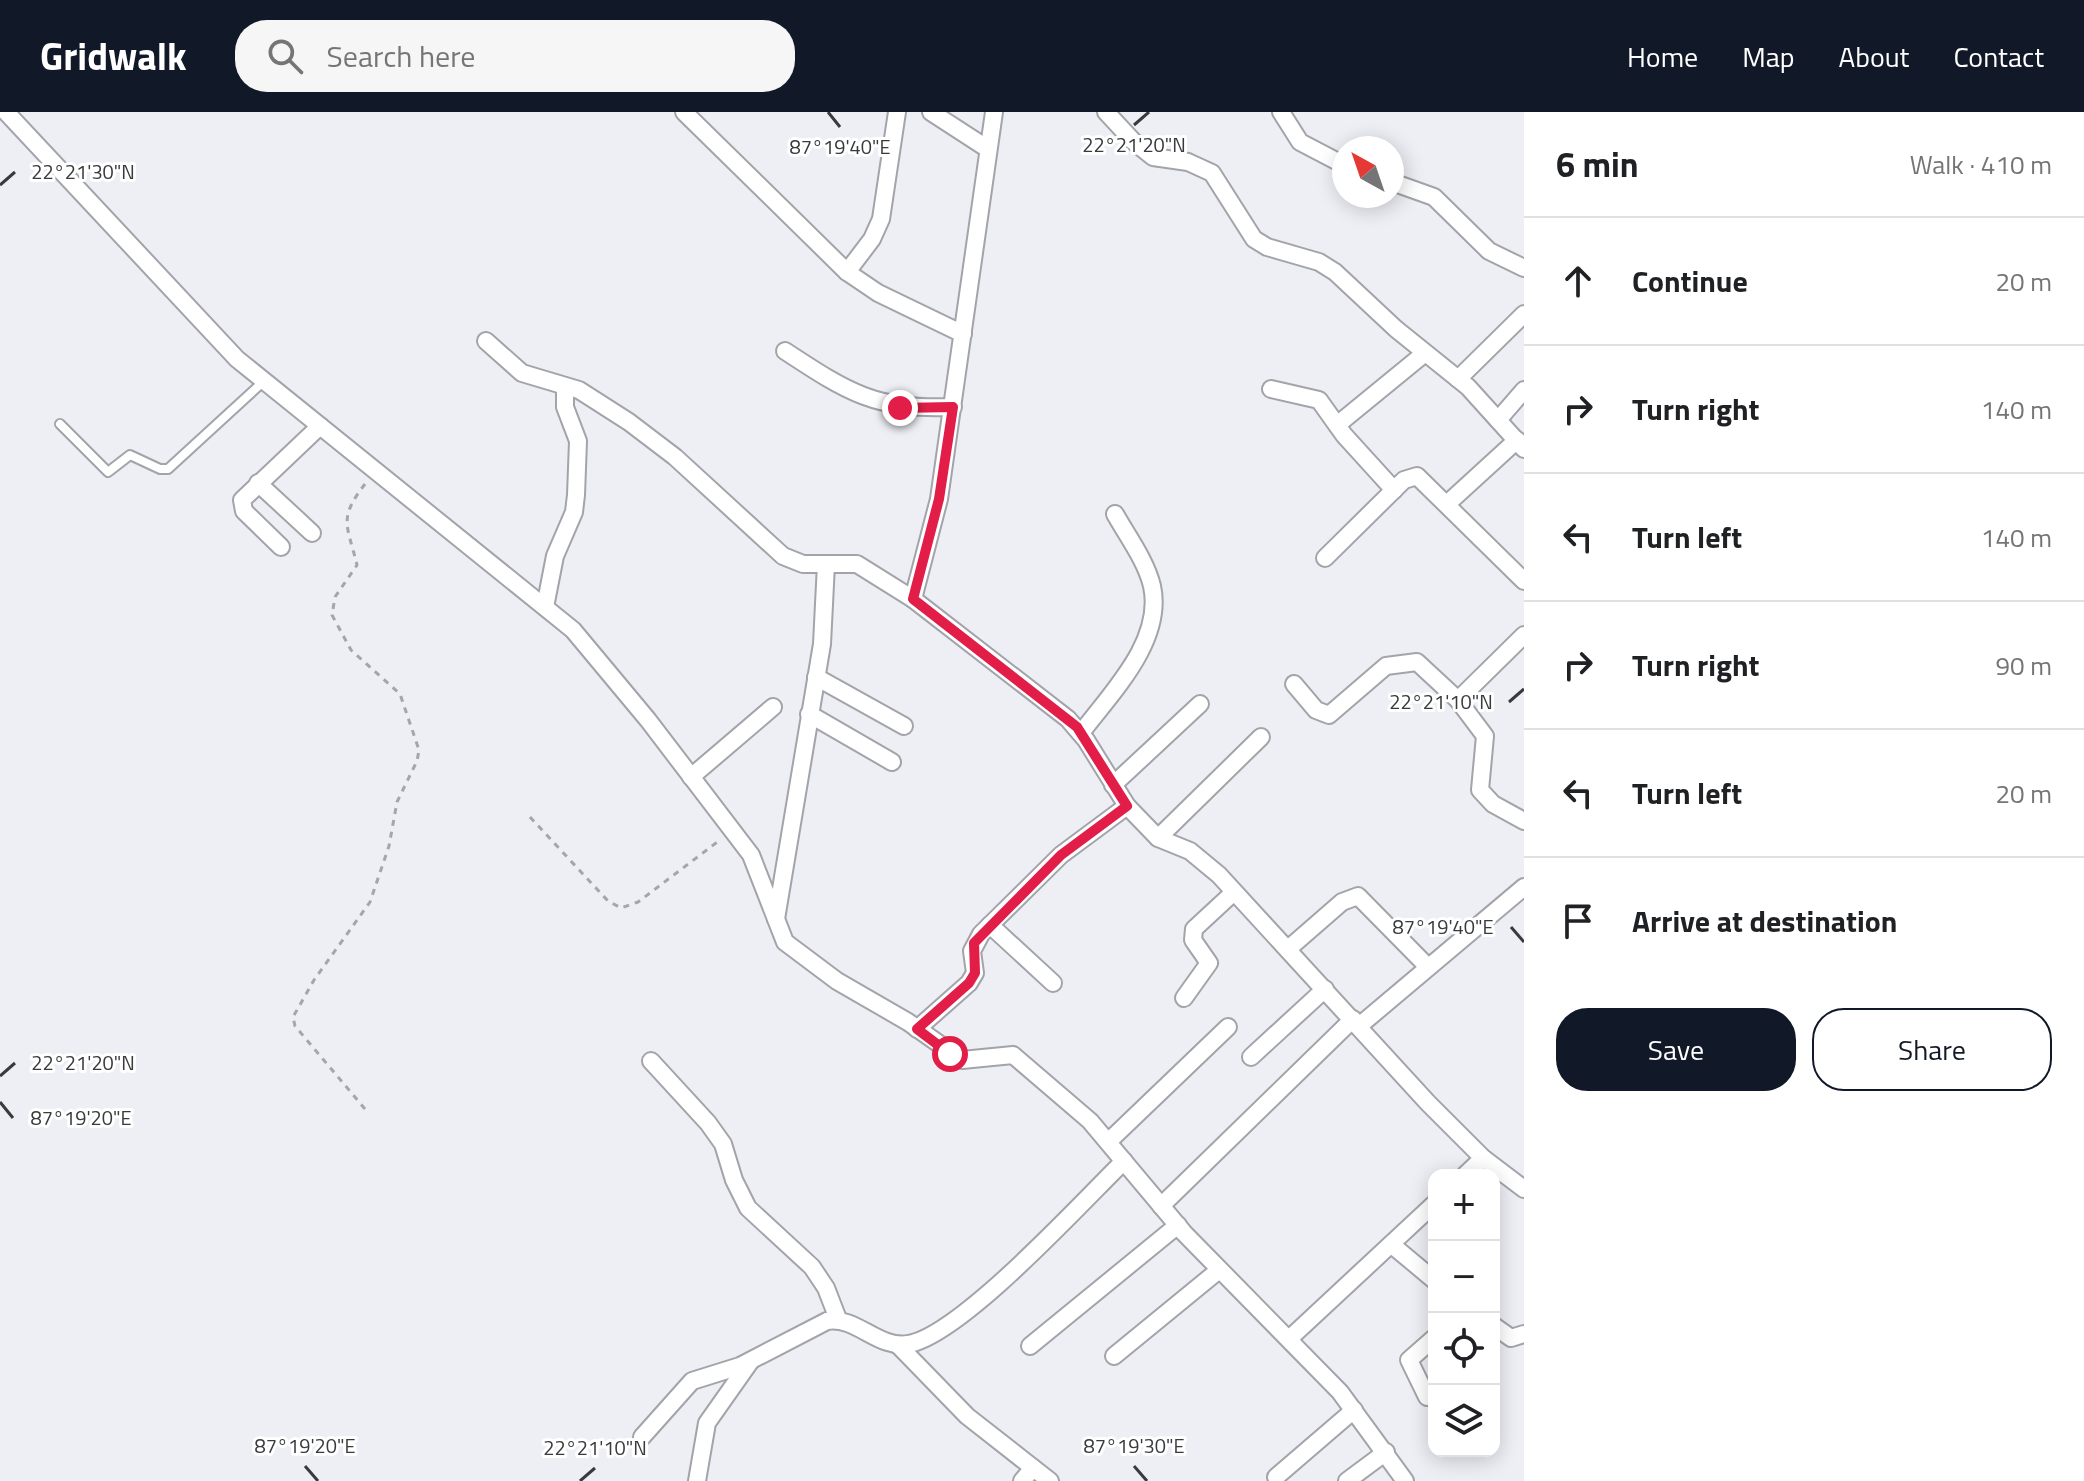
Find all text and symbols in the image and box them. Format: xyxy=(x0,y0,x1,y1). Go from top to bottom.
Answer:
search box xyxy=(235,20,795,92)
text: Gridwalk xyxy=(40,27,187,85)
text: Search here xyxy=(327,33,475,79)
icon: search xyxy=(263,34,307,78)
text: Home xyxy=(1627,35,1698,78)
text: Map xyxy=(1742,35,1795,78)
text: About xyxy=(1839,35,1909,78)
text: Contact xyxy=(1953,35,2044,78)
text: 22°21'20"N xyxy=(1082,129,1186,160)
text: 87°19'40"E xyxy=(789,131,891,162)
north arrow xyxy=(1332,136,1404,208)
text: 6 min xyxy=(1556,138,1639,190)
text: Walk · 410 m xyxy=(1910,145,2052,184)
text: 22°21'30"N xyxy=(31,156,135,187)
text: Continue xyxy=(1632,258,1748,304)
icon: ahead xyxy=(1556,259,1600,303)
text: 20 m xyxy=(1995,262,2052,301)
text: Turn right xyxy=(1632,386,1760,432)
icon: right xyxy=(1556,387,1600,431)
route end xyxy=(882,390,918,426)
text: 140 m xyxy=(1981,390,2052,429)
text: Turn left xyxy=(1632,514,1742,560)
icon: left xyxy=(1556,515,1600,559)
text: 140 m xyxy=(1981,518,2052,557)
text: Turn right xyxy=(1632,642,1760,688)
icon: right xyxy=(1556,643,1600,687)
text: 90 m xyxy=(1995,646,2052,685)
text: 22°21'10"N xyxy=(1389,686,1493,717)
text: Turn left xyxy=(1632,770,1742,816)
icon: left xyxy=(1556,771,1600,815)
text: 20 m xyxy=(1995,774,2052,813)
text: Arrive at destination xyxy=(1632,898,1897,944)
icon: arrive xyxy=(1556,899,1600,943)
text: 87°19'40"E xyxy=(1392,911,1494,942)
button: Save xyxy=(1556,1008,1796,1091)
button: Share xyxy=(1812,1008,2052,1091)
route start xyxy=(932,1036,968,1072)
text: 22°21'20"N xyxy=(31,1047,135,1078)
text: 87°19'20"E xyxy=(30,1102,132,1133)
map controls xyxy=(1428,1169,1500,1457)
button: + xyxy=(1428,1169,1500,1241)
button: − xyxy=(1428,1241,1500,1313)
button: locate xyxy=(1428,1313,1500,1385)
button: layers xyxy=(1428,1385,1500,1457)
text: 87°19'20"E xyxy=(254,1430,356,1461)
text: 87°19'30"E xyxy=(1083,1430,1185,1461)
text: 22°21'10"N xyxy=(543,1432,647,1463)

